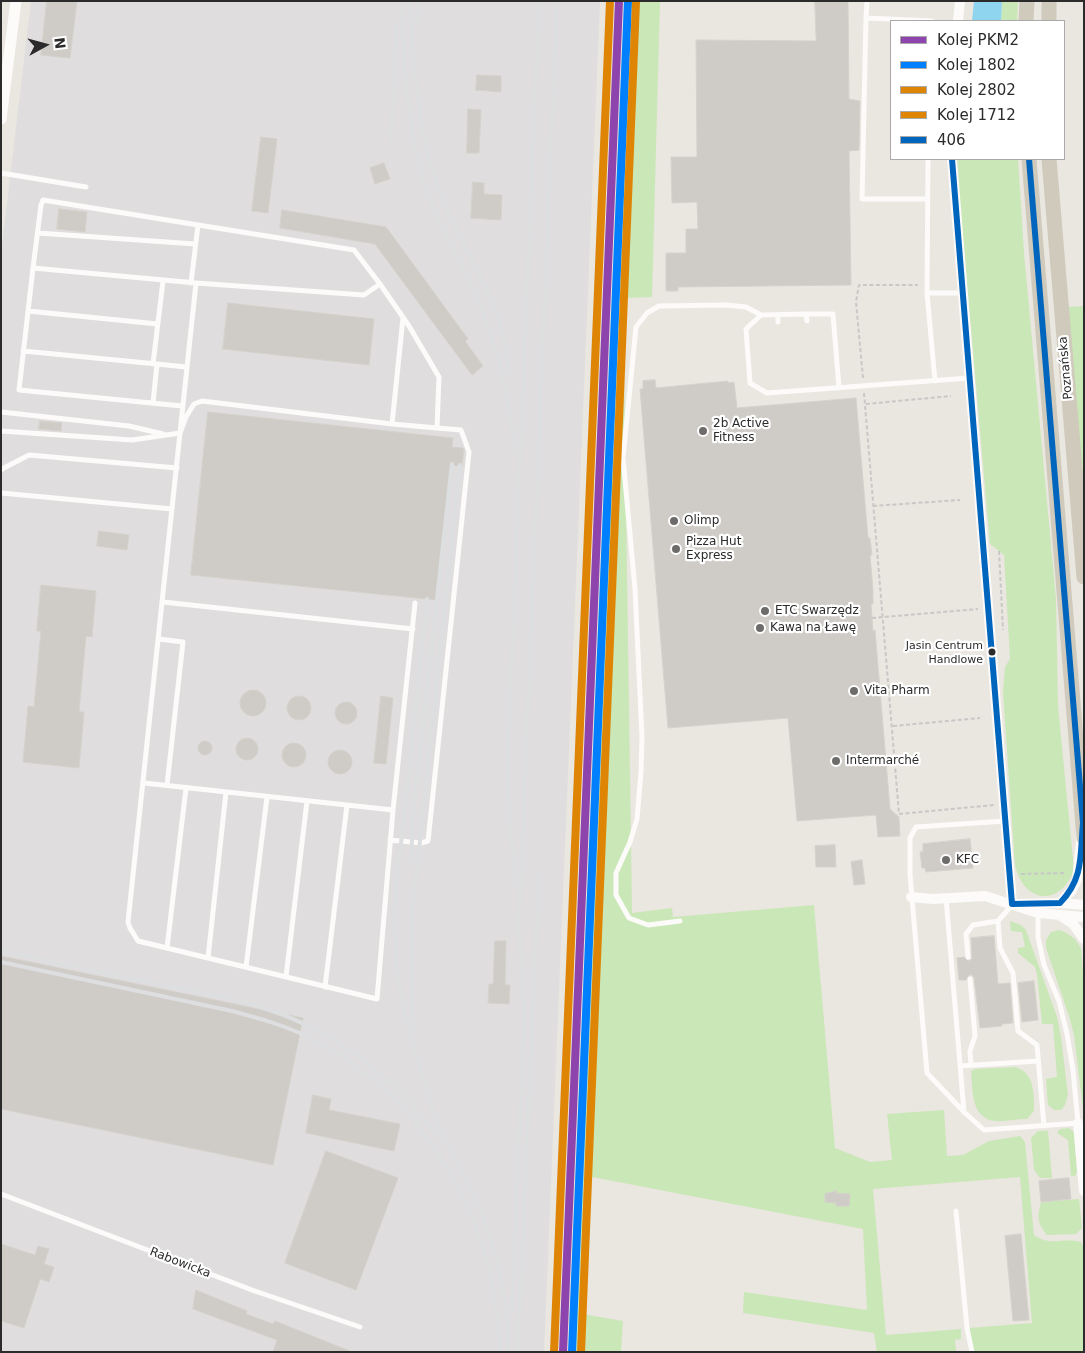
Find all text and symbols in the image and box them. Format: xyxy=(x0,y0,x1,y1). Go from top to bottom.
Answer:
north arrow xyxy=(20,20,70,70)
legend xyxy=(890,20,1065,160)
text: Kolej PKM2 xyxy=(937,31,1019,49)
text: N xyxy=(51,36,69,50)
text: Kolej 1802 xyxy=(937,56,1016,74)
text: Kolej 2802 xyxy=(937,81,1016,99)
text: Kolej 1712 xyxy=(937,106,1016,124)
text: 406 xyxy=(937,131,966,149)
street label: Poznańska xyxy=(1056,336,1076,400)
place label: 2b Active Fitness xyxy=(713,417,769,445)
marker: 2b Active Fitness xyxy=(697,425,709,437)
place label: Olimp xyxy=(684,514,719,528)
marker: Olimp xyxy=(668,515,680,527)
place label: Pizza Hut Express xyxy=(686,535,741,563)
marker: Pizza Hut Express xyxy=(670,543,682,555)
place label: ETC Swarzędz xyxy=(775,604,859,618)
marker: ETC Swarzędz xyxy=(759,605,771,617)
place label: Kawa na Ławę xyxy=(770,621,856,635)
marker: Kawa na Ławę xyxy=(754,622,766,634)
place label: Jasin Centrum Handlowe xyxy=(906,639,983,665)
marker: Jasin Centrum Handlowe xyxy=(987,647,997,657)
place label: Vita Pharm xyxy=(864,684,930,698)
marker: Vita Pharm xyxy=(848,685,860,697)
place label: Intermarché xyxy=(846,754,919,768)
marker: Intermarché xyxy=(830,755,842,767)
place label: KFC xyxy=(956,853,979,867)
marker: KFC xyxy=(940,854,952,866)
street label: Rabowicka xyxy=(147,1245,213,1281)

